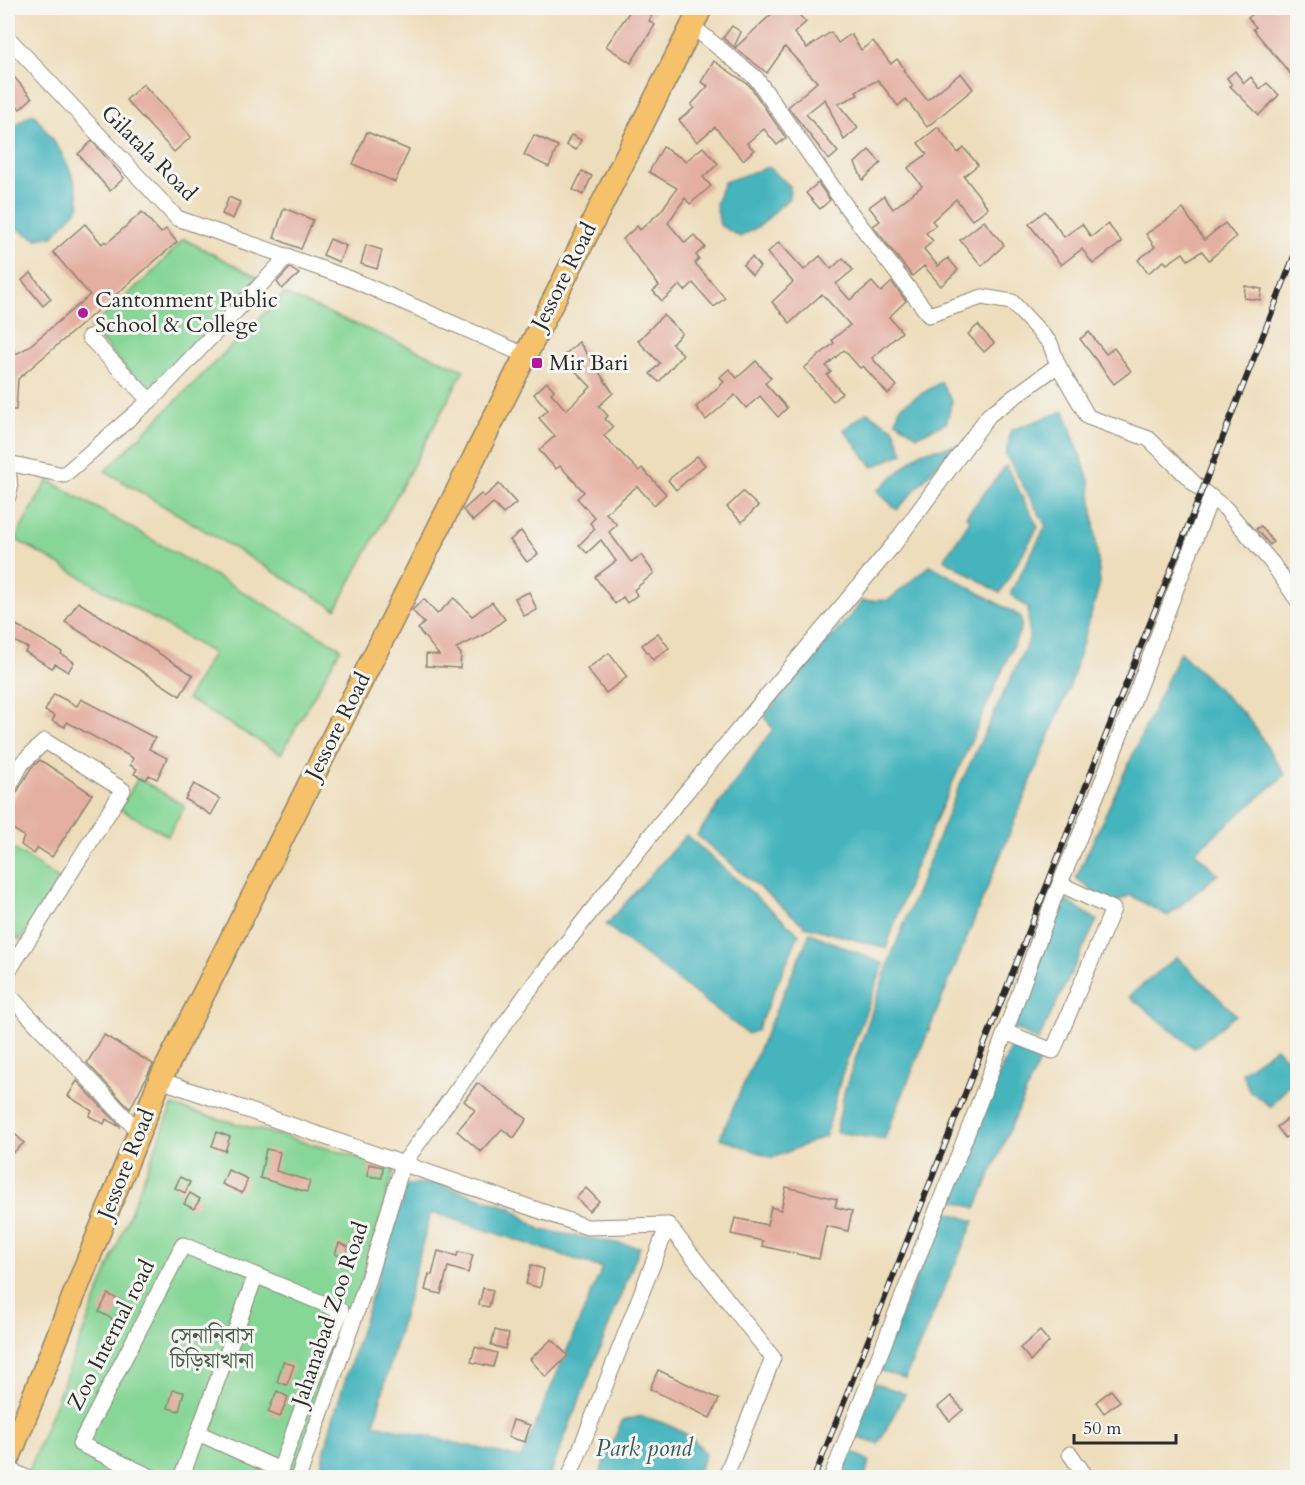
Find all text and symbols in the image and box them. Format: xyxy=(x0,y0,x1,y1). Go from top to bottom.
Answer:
street label: Gilatala Road xyxy=(94,98,204,208)
street label: Jessore Road xyxy=(523,217,604,337)
place label: Cantonment Public School & College xyxy=(95,285,278,340)
marker: Cantonment Public School & College xyxy=(76,306,90,320)
place label: Mir Bari xyxy=(549,348,629,378)
marker: Mir Bari xyxy=(530,356,544,370)
street label: Jessore Road xyxy=(297,667,378,787)
street label: Jessore Road xyxy=(89,1104,162,1226)
street label: Jahanabad Zoo Road xyxy=(283,1218,376,1413)
street label: Zoo Internal road xyxy=(60,1254,162,1415)
park label: সেনানিবাস চিড়িয়াখানা xyxy=(169,1321,254,1376)
scale bar xyxy=(1074,1407,1176,1445)
text: 50 m xyxy=(1083,1416,1122,1441)
water label: Park pond xyxy=(595,1432,694,1465)

